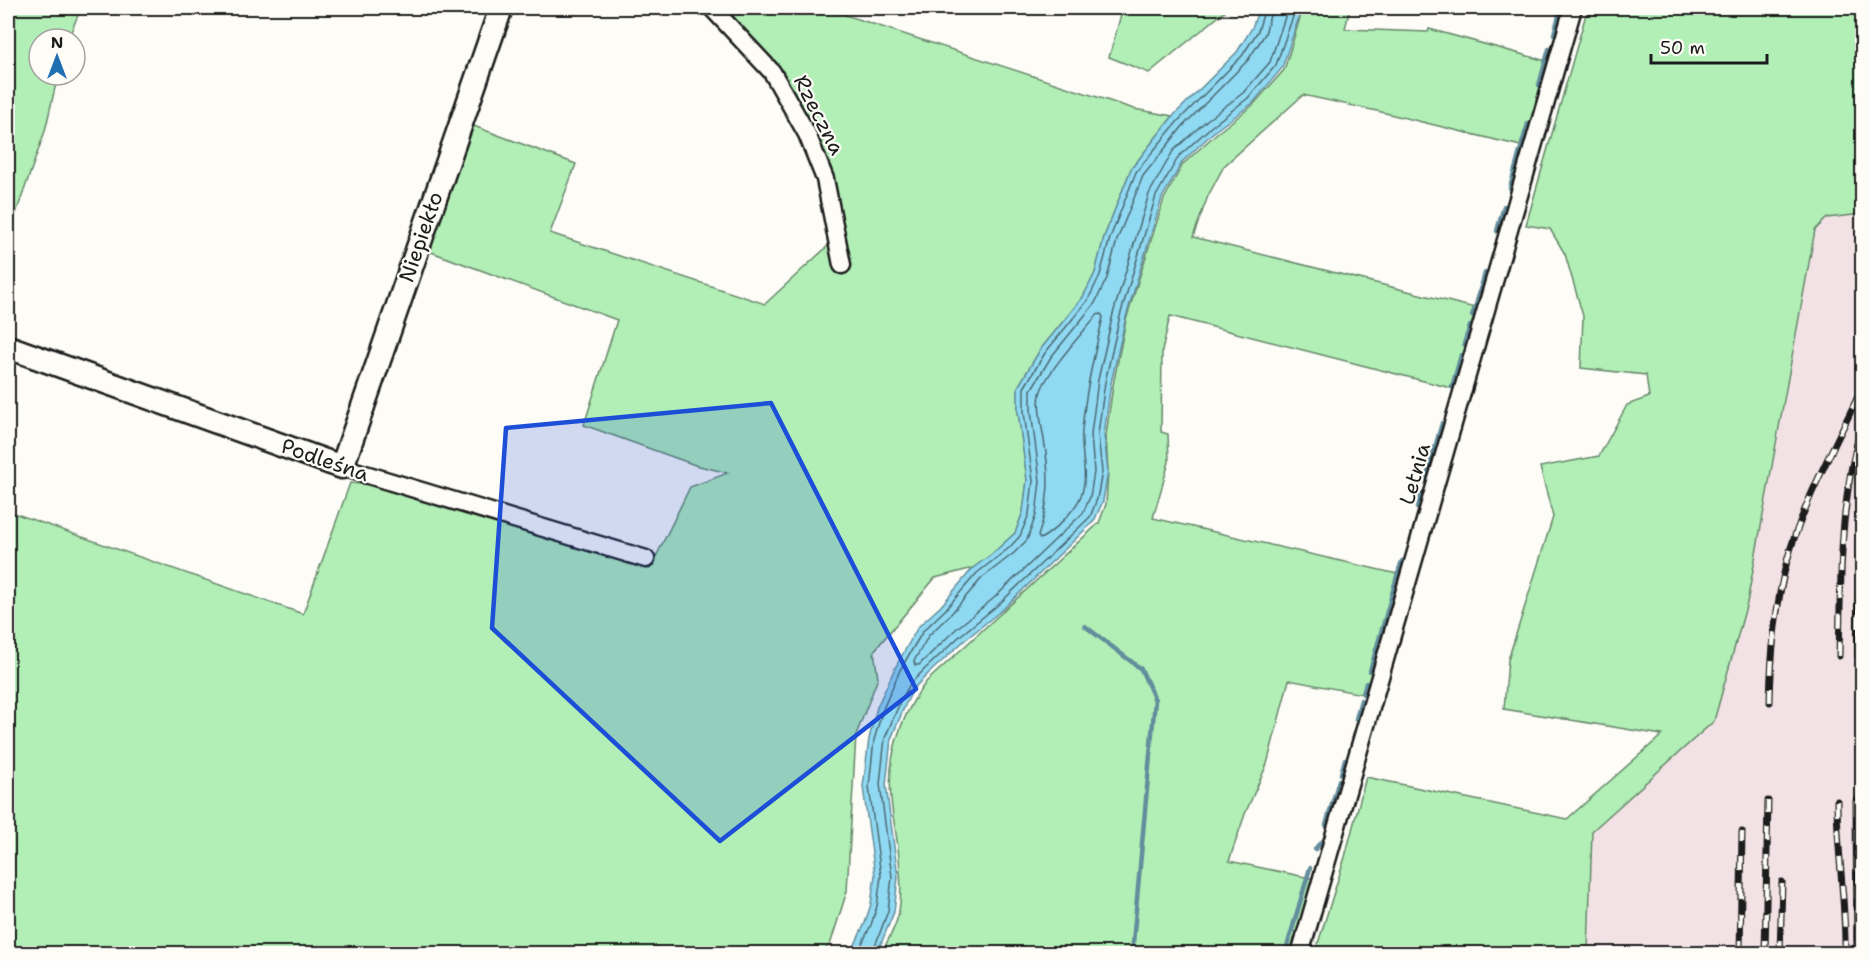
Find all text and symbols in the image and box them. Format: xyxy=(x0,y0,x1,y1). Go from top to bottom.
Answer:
north arrow xyxy=(27,27,87,87)
scale bar xyxy=(1651,27,1766,65)
text: N xyxy=(51,32,63,53)
text: 50 m xyxy=(1660,36,1705,60)
street label: Rzeczna xyxy=(787,70,851,160)
street label: Niepiekło xyxy=(392,188,450,286)
street label: Podleśna xyxy=(277,432,373,488)
street label: Letnia xyxy=(1393,440,1437,508)

